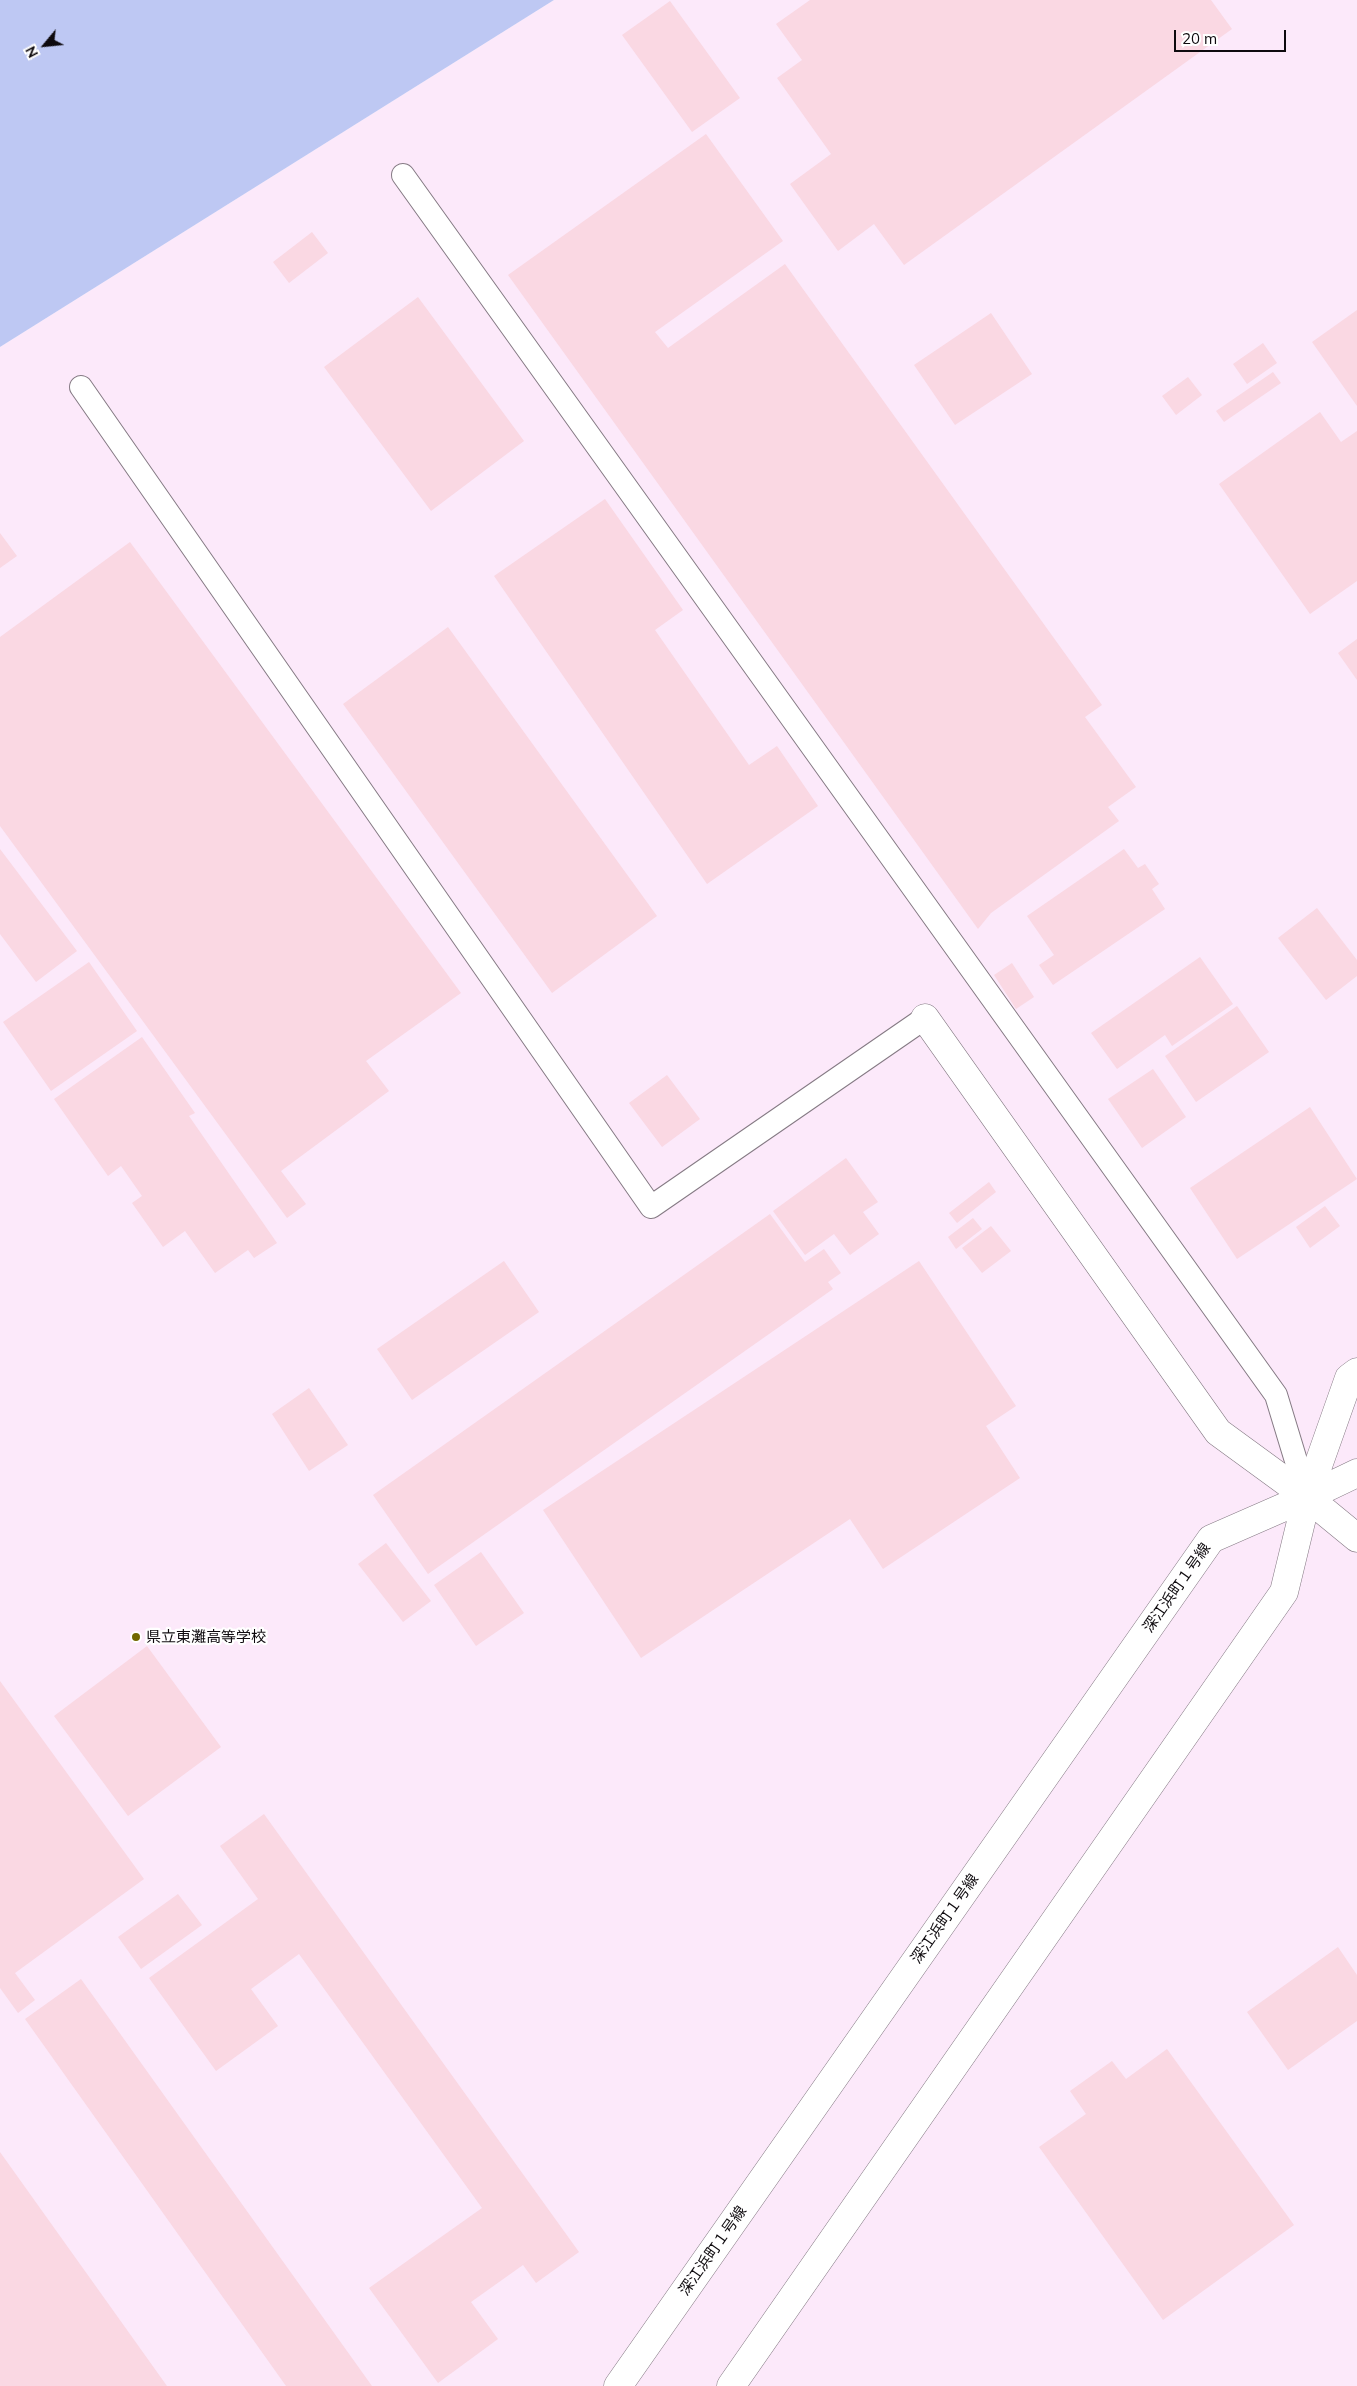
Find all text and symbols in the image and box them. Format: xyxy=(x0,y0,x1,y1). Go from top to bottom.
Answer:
north arrow xyxy=(20,20,70,70)
scale bar xyxy=(1177,20,1290,52)
text: 20 m xyxy=(1182,29,1217,48)
text: N xyxy=(21,43,42,61)
street label: 深江浜町１号線 xyxy=(1140,1540,1214,1636)
place label: 県立東灘高等学校 xyxy=(146,1628,266,1646)
marker: 県立東灘高等学校 xyxy=(130,1631,142,1643)
street label: 深江浜町１号線 xyxy=(908,1871,982,1967)
street label: 深江浜町１号線 xyxy=(676,2203,750,2299)

